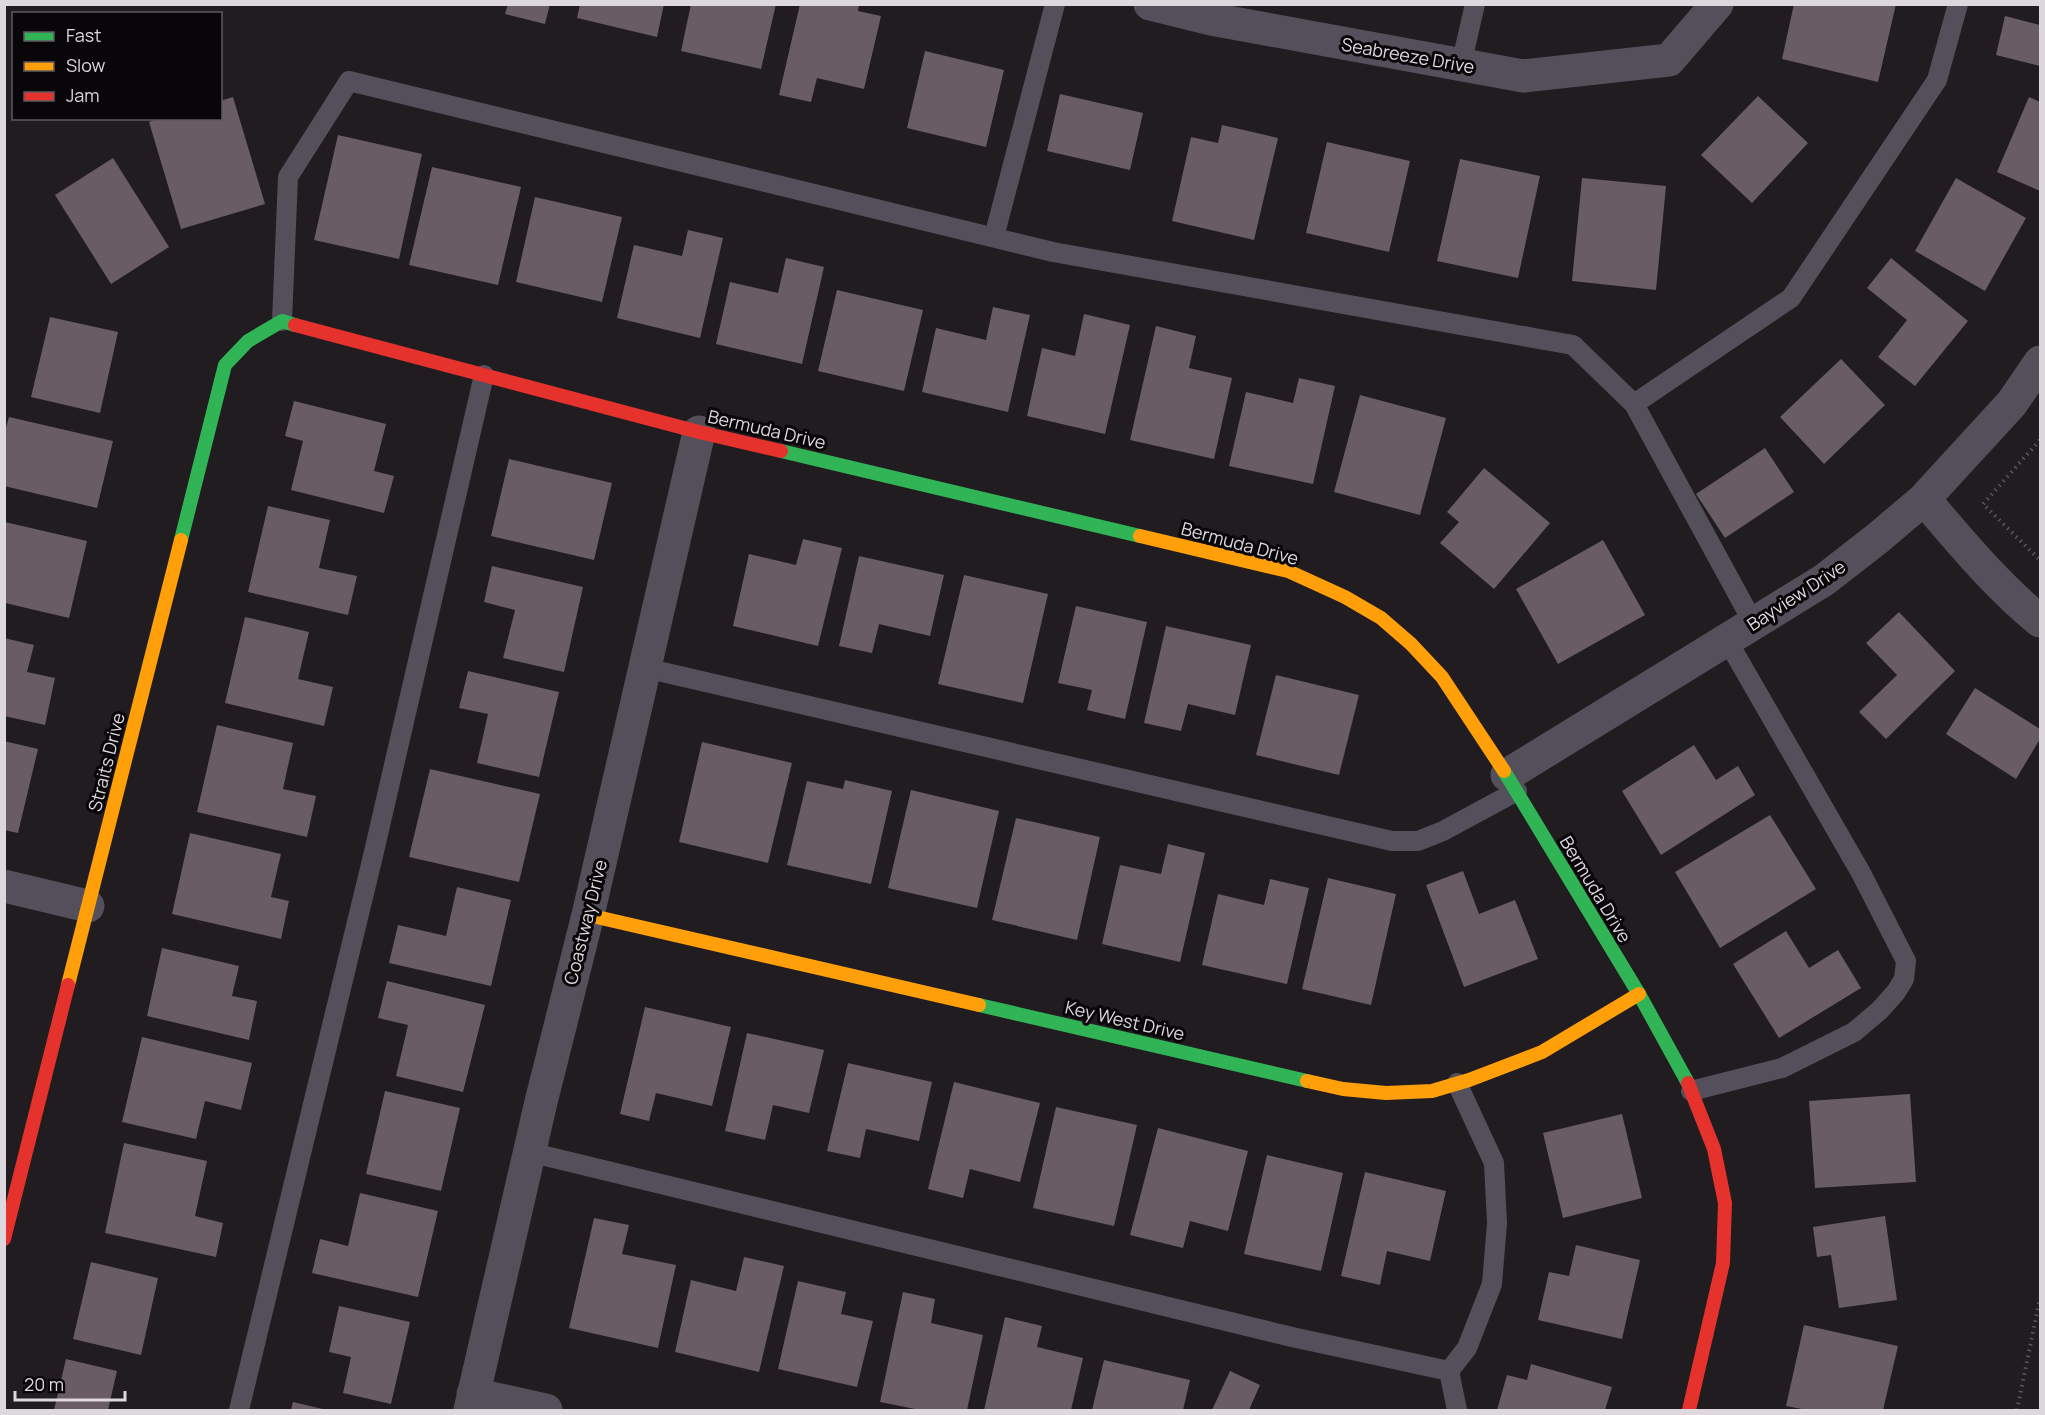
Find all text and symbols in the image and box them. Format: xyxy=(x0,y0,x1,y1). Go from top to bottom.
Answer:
legend xyxy=(12,12,222,120)
text: Fast xyxy=(66,23,101,47)
street label: Seabreeze Drive xyxy=(1340,32,1476,78)
text: Slow xyxy=(66,53,106,77)
text: Jam xyxy=(66,83,100,107)
street label: Bermuda Drive xyxy=(706,404,828,454)
street label: Bermuda Drive xyxy=(1179,516,1301,570)
street label: Bayview Drive xyxy=(1742,554,1850,636)
street label: Straits Drive xyxy=(82,710,130,814)
street label: Bermuda Drive xyxy=(1555,831,1637,947)
street label: Coastway Drive xyxy=(558,857,612,987)
street label: Key West Drive xyxy=(1063,995,1187,1045)
scale bar xyxy=(15,1364,124,1402)
text: 20 m xyxy=(24,1372,64,1396)

